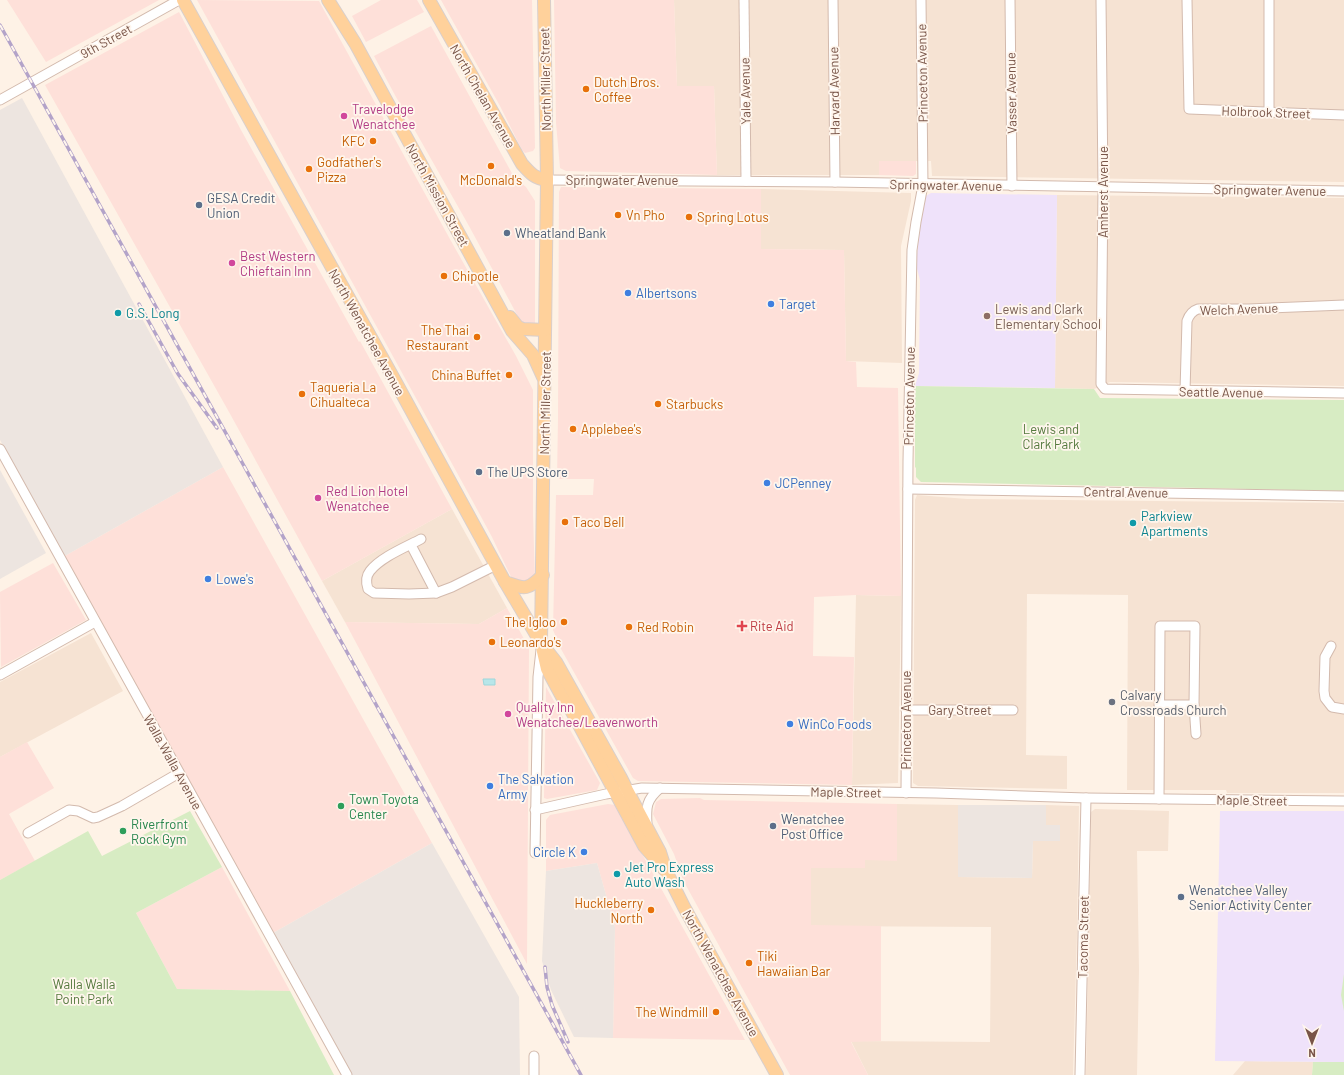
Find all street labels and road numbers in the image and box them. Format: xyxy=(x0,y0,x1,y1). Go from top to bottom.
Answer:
street label: 9th Street xyxy=(77,20,135,62)
street label: Princeton Avenue xyxy=(913,23,931,123)
street label: North Miller Street xyxy=(536,27,554,131)
street label: North Chelan Avenue xyxy=(447,41,519,151)
street label: Harvard Avenue xyxy=(825,47,843,135)
street label: Vasser Avenue xyxy=(1002,52,1020,134)
street label: Yale Avenue xyxy=(736,57,754,125)
street label: Holbrook Street xyxy=(1221,102,1311,122)
street label: North Mission Street xyxy=(403,141,473,249)
street label: Amherst Avenue xyxy=(1095,146,1111,238)
street label: Springwater Avenue xyxy=(566,172,678,188)
street label: Springwater Avenue xyxy=(890,176,1003,194)
street label: Springwater Avenue xyxy=(1214,181,1327,199)
street label: North Wenatchee Avenue xyxy=(325,266,409,398)
street label: Welch Avenue xyxy=(1200,300,1279,318)
street label: Princeton Avenue xyxy=(900,346,918,446)
street label: North Miller Street xyxy=(536,351,554,455)
street label: Seattle Avenue xyxy=(1179,383,1263,401)
street label: Central Avenue xyxy=(1083,483,1169,501)
street label: Princeton Avenue xyxy=(898,671,914,769)
street label: Gary Street xyxy=(928,702,992,718)
street label: Walla Walla Avenue xyxy=(140,711,206,813)
street label: Maple Street xyxy=(810,783,882,801)
street label: Maple Street xyxy=(1216,791,1288,809)
street label: Tacoma Street xyxy=(1074,895,1092,979)
street label: North Wenatchee Avenue xyxy=(679,907,763,1039)

